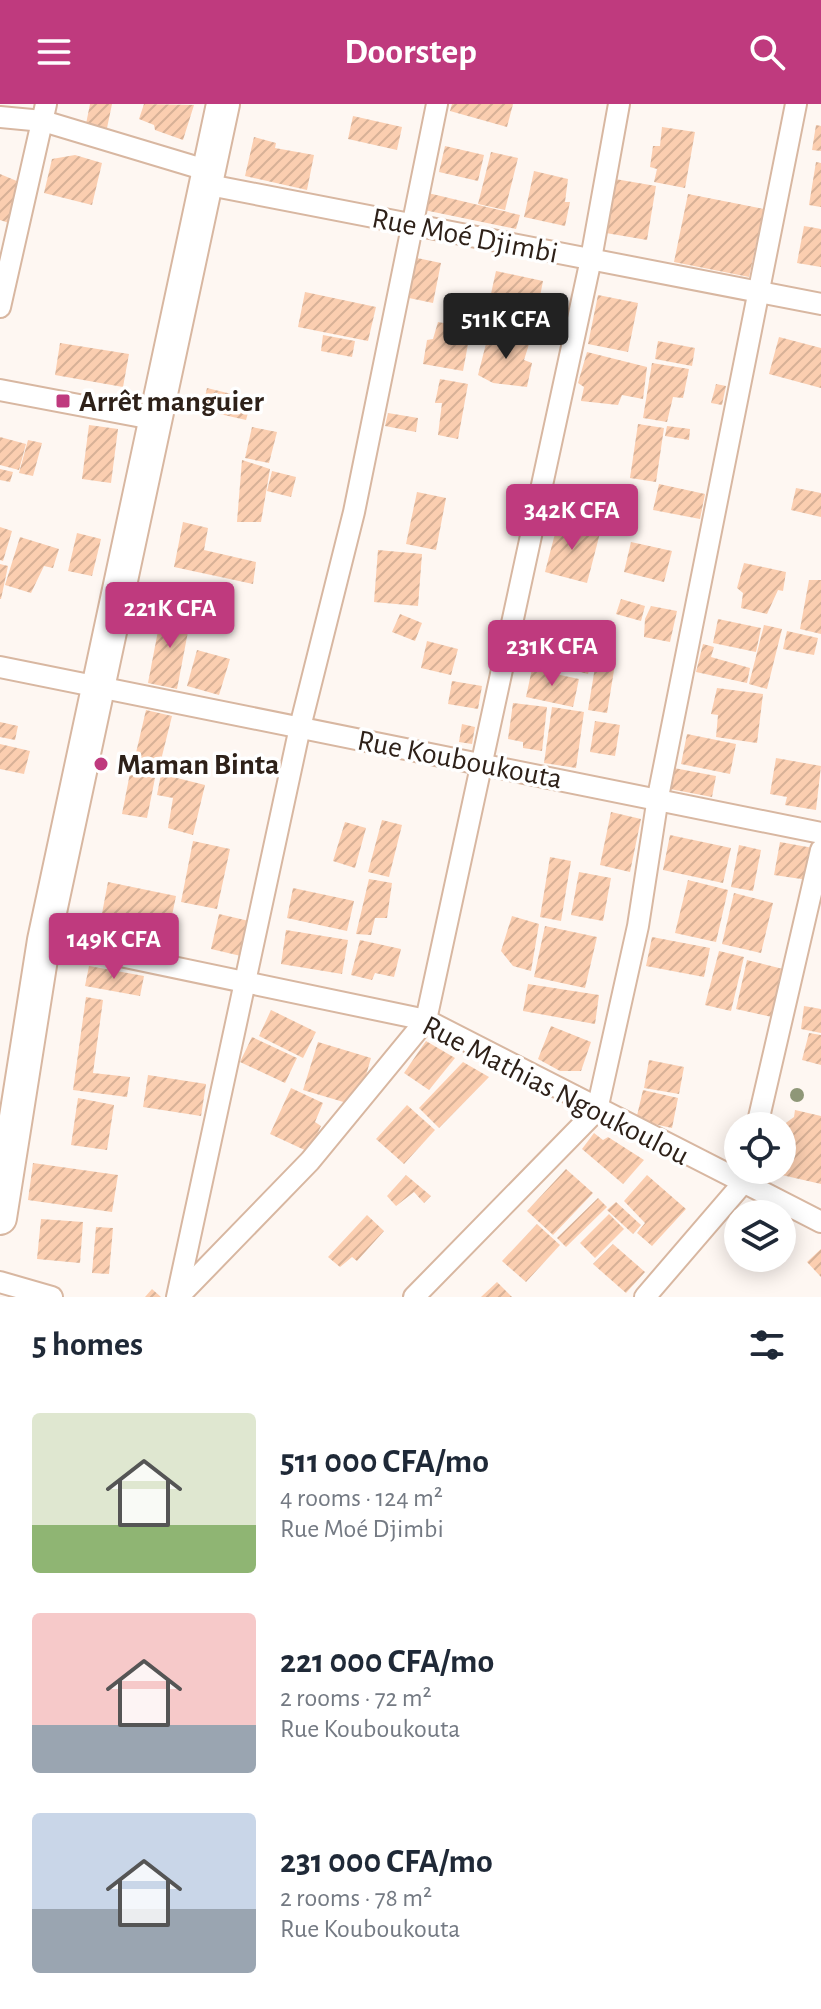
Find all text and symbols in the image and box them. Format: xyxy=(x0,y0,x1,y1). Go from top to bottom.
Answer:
icon: menu xyxy=(32,30,76,74)
icon: search xyxy=(745,30,789,74)
text: Doorstep xyxy=(344,34,477,70)
street label: Rue Moé Djimbi xyxy=(369,203,560,269)
pin: 511K CFA xyxy=(423,293,589,361)
text: 511K CFA xyxy=(461,306,551,332)
place label: Arrêt manguier xyxy=(79,387,265,417)
marker: Arrêt manguier xyxy=(54,392,72,410)
pin: 342K CFA xyxy=(489,484,655,552)
text: 342K CFA xyxy=(524,497,620,523)
pin: 221K CFA xyxy=(87,582,253,650)
text: 221K CFA xyxy=(123,595,217,621)
pin: 231K CFA xyxy=(469,620,635,688)
text: 231K CFA xyxy=(506,633,598,659)
street label: Rue Kouboukouta xyxy=(355,725,565,795)
place label: Maman Binta xyxy=(117,750,279,780)
marker: Maman Binta xyxy=(92,755,110,773)
pin: 149K CFA xyxy=(31,913,197,981)
text: 149K CFA xyxy=(67,926,161,952)
street label: Rue Mathias Ngoukoulou xyxy=(417,1011,694,1171)
map controls xyxy=(724,1112,796,1272)
button: locate xyxy=(724,1112,796,1184)
button: layers xyxy=(724,1200,796,1272)
icon: filters xyxy=(745,1323,789,1367)
text: 5 homes xyxy=(32,1328,143,1362)
icon: home xyxy=(96,1445,192,1541)
text: 511 000 CFA/mo xyxy=(280,1445,489,1479)
text: 4 rooms · 124 m² xyxy=(280,1485,443,1511)
text: Rue Moé Djimbi xyxy=(280,1516,444,1542)
icon: home xyxy=(96,1645,192,1741)
text: 221 000 CFA/mo xyxy=(280,1645,494,1679)
text: 2 rooms · 72 m² xyxy=(280,1685,432,1711)
text: Rue Kouboukouta xyxy=(280,1716,460,1742)
icon: home xyxy=(96,1845,192,1941)
text: 231 000 CFA/mo xyxy=(280,1845,493,1879)
text: 2 rooms · 78 m² xyxy=(280,1885,432,1911)
text: Rue Kouboukouta xyxy=(280,1916,460,1942)

